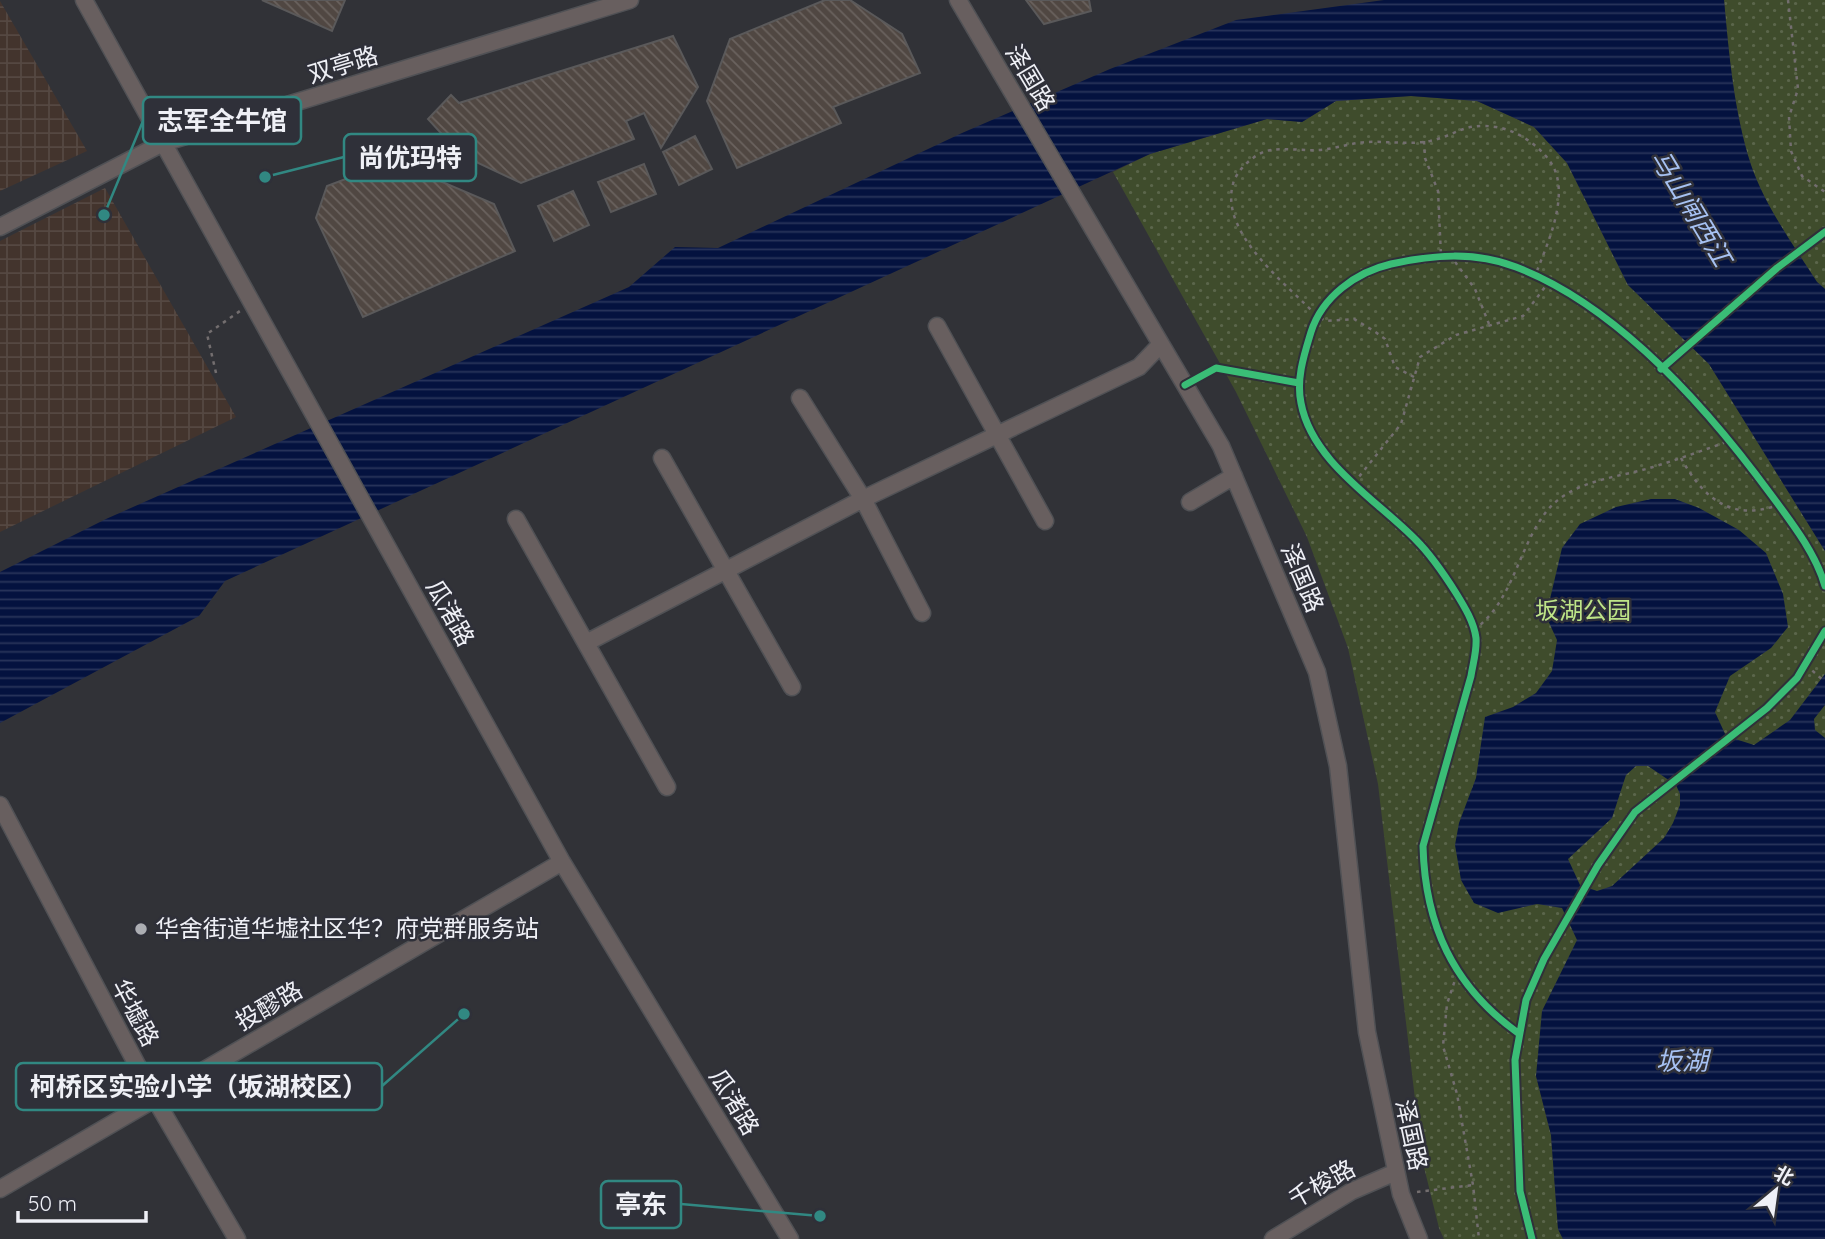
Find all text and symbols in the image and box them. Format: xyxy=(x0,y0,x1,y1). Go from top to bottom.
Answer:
street label: 双亭路 xyxy=(304,39,382,89)
street label: 泽国路 xyxy=(999,39,1062,116)
callout: 志军全牛馆 xyxy=(143,97,301,144)
text: 志军全牛馆 xyxy=(157,104,287,137)
callout: 尚优玛特 xyxy=(344,134,476,181)
text: 尚优玛特 xyxy=(358,141,462,174)
water label: 马山闸西江 xyxy=(1644,144,1741,275)
street label: 泽国路 xyxy=(1275,539,1331,617)
street label: 瓜渚路 xyxy=(420,574,481,651)
park label: 坂湖公园 xyxy=(1535,595,1631,625)
place label: 华舍街道华墟社区华？府党群服务站 xyxy=(155,913,539,943)
marker: 华舍街道华墟社区华？府党群服务站 xyxy=(133,921,149,937)
street label: 华墟路 xyxy=(106,974,166,1051)
street label: 投醪路 xyxy=(230,974,307,1036)
water label: 坂湖 xyxy=(1656,1044,1712,1077)
callout: 柯桥区实验小学（坂湖校区） xyxy=(16,1063,382,1110)
street label: 瓜渚路 xyxy=(703,1063,766,1140)
text: 柯桥区实验小学（坂湖校区） xyxy=(30,1070,368,1103)
street label: 泽国路 xyxy=(1390,1096,1434,1173)
street label: 千梭路 xyxy=(1283,1153,1360,1214)
north arrow xyxy=(1741,1155,1811,1225)
text: 北 xyxy=(1770,1160,1798,1190)
scale bar xyxy=(18,1180,145,1224)
callout: 亭东 xyxy=(601,1181,681,1228)
text: 亭东 xyxy=(615,1188,667,1221)
text: 50 m xyxy=(28,1190,77,1216)

